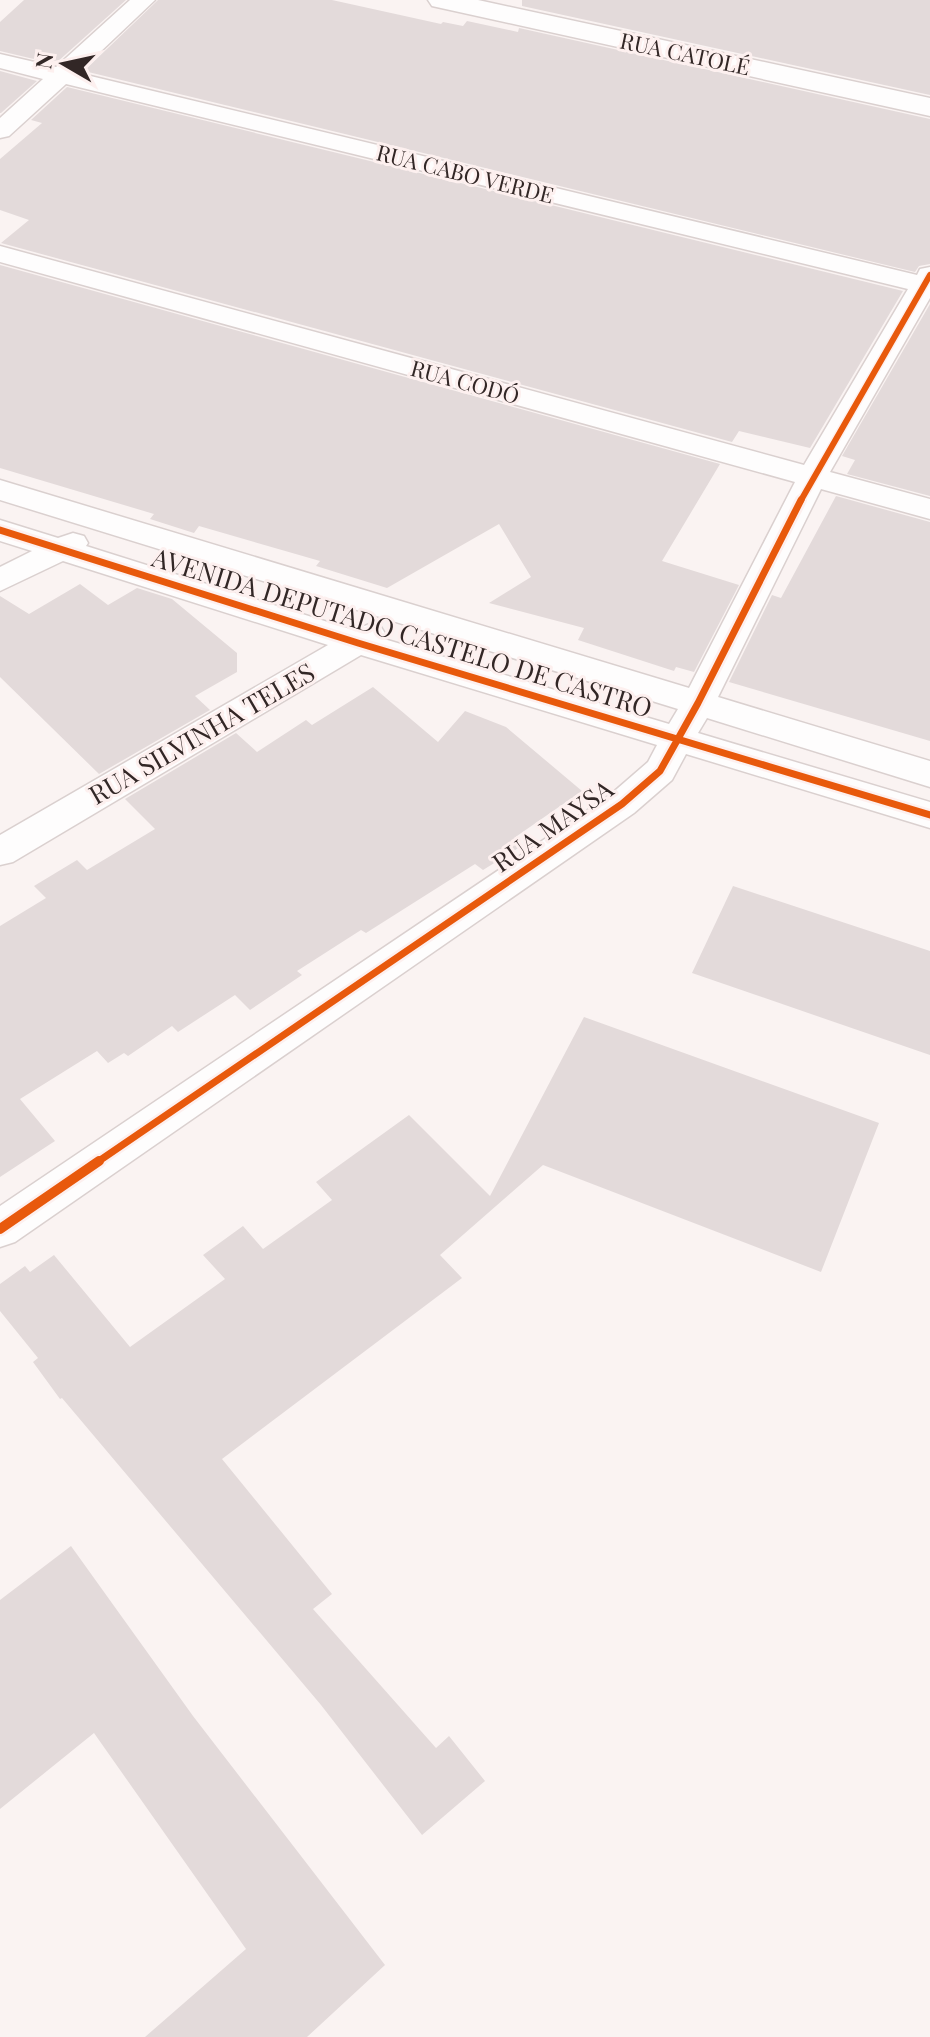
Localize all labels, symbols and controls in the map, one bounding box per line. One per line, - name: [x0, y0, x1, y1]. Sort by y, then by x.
- north arrow: [24, 24, 104, 104]
- street label: RUA CATOLÉ: [618, 25, 753, 81]
- text: N: [27, 50, 59, 71]
- street label: RUA CABO VERDE: [373, 136, 557, 210]
- street label: RUA CODÓ: [408, 352, 523, 410]
- street label: AVENIDA DEPUTADO CASTELO DE CASTRO: [147, 538, 657, 724]
- street label: RUA SILVINHA TELES: [82, 654, 321, 812]
- street label: RUA MAYSA: [485, 770, 620, 879]

